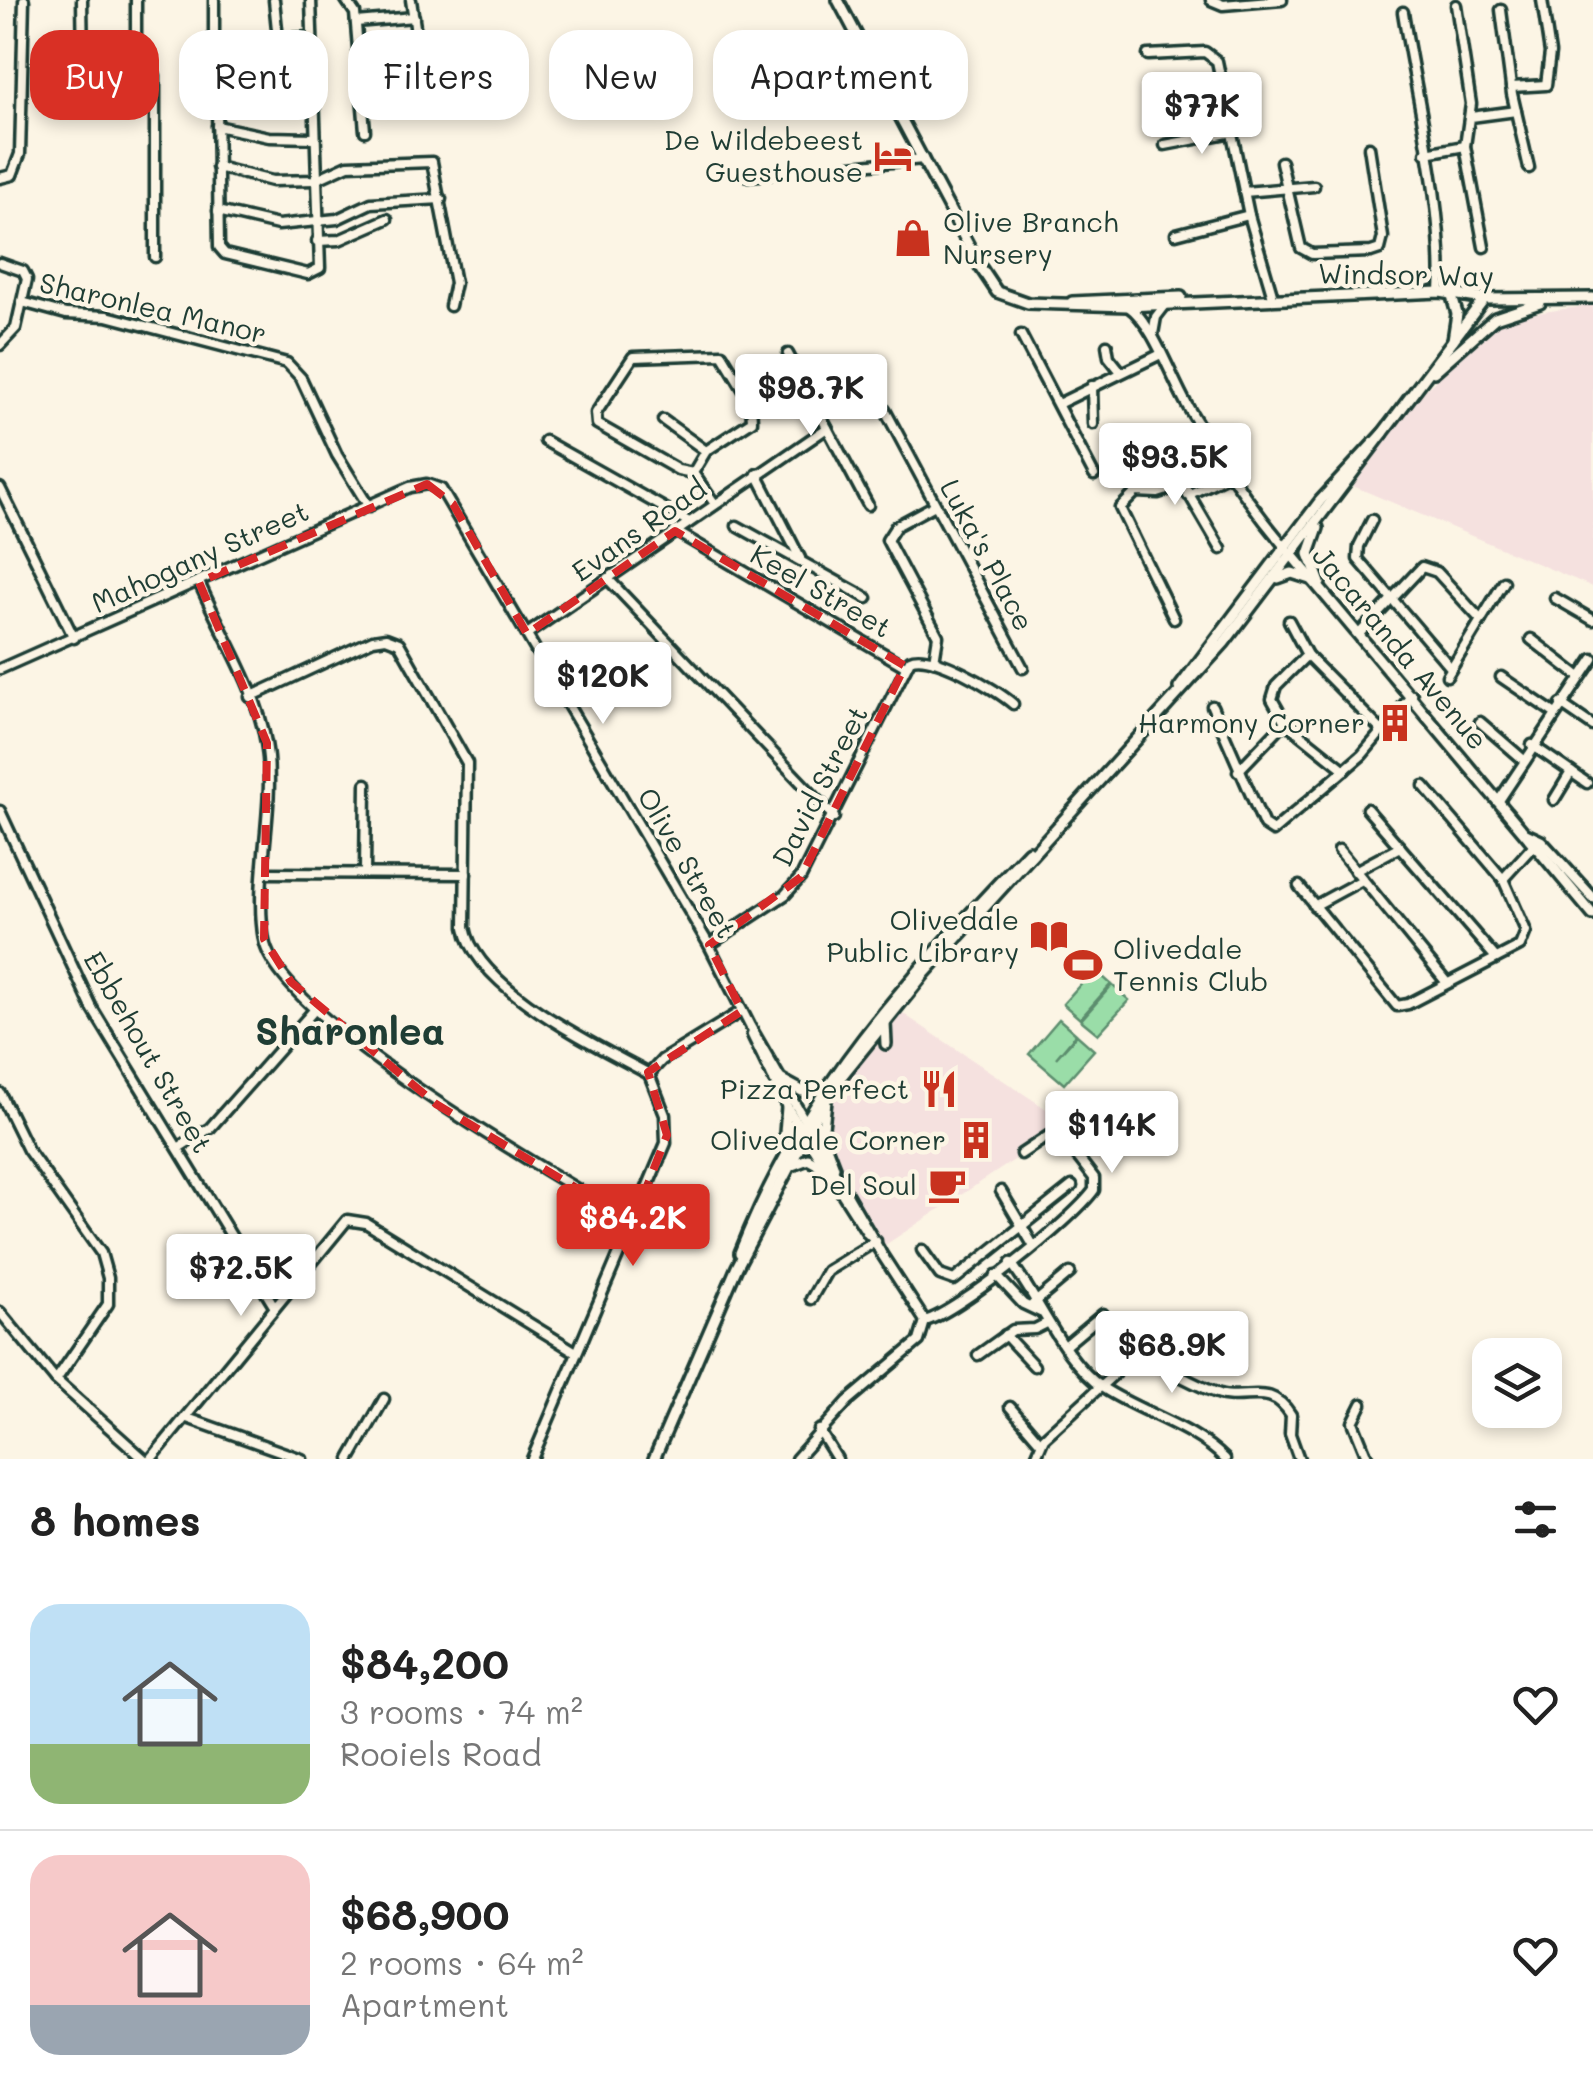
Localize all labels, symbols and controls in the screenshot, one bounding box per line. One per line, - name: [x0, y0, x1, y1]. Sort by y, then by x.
- chip: Buy: [30, 30, 159, 120]
- chip: Rent: [179, 30, 328, 120]
- chip: Filters: [348, 30, 529, 120]
- chip: New: [549, 30, 693, 120]
- chip: Apartment: [713, 30, 968, 120]
- pin: $77K: [1143, 72, 1261, 157]
- text: $77K: [1164, 83, 1240, 125]
- place label: De Wildebeest Guesthouse: [664, 121, 863, 189]
- hotel icon: De Wildebeest Guesthouse: [872, 135, 914, 177]
- place label: Olive Branch Nursery: [943, 203, 1119, 271]
- shop icon: Olive Branch Nursery: [892, 217, 934, 259]
- street label: Windsor Way: [1318, 254, 1494, 294]
- street label: Sharonlea Manor: [36, 263, 270, 351]
- pin: $98.7K: [730, 354, 892, 439]
- text: $98.7K: [757, 365, 865, 407]
- pin: $93.5K: [1094, 423, 1256, 508]
- text: $93.5K: [1121, 434, 1229, 476]
- street label: Evans Road: [564, 470, 713, 589]
- street label: Luka's Place: [933, 473, 1043, 636]
- street label: Mahogany Street: [85, 492, 314, 620]
- street label: Keel Street: [745, 535, 898, 645]
- street label: Jacaranda Avenue: [1305, 538, 1496, 757]
- pin: $120K: [533, 642, 673, 727]
- text: $120K: [556, 653, 650, 695]
- street label: David Street: [763, 699, 875, 872]
- building icon: Harmony Corner: [1374, 702, 1416, 744]
- place label: Harmony Corner: [1138, 704, 1365, 740]
- street label: Olive Street: [630, 781, 745, 944]
- place label: Olivedale Public Library: [826, 901, 1019, 969]
- library icon: Olivedale Public Library: [1028, 915, 1070, 957]
- place label: Olivedale Tennis Club: [1113, 930, 1268, 998]
- street label: Ebbehout Street: [76, 944, 221, 1159]
- sports icon: Olivedale Tennis Club: [1062, 944, 1104, 986]
- district label: Sharonlea: [255, 1005, 445, 1055]
- restaurant icon: Pizza Perfect: [918, 1068, 960, 1110]
- place label: Pizza Perfect: [720, 1070, 909, 1106]
- pin: $114K: [1042, 1091, 1182, 1176]
- text: $114K: [1067, 1102, 1157, 1144]
- building icon: Olivedale Corner: [955, 1119, 997, 1161]
- place label: Olivedale Corner: [710, 1121, 946, 1157]
- cafe icon: Del Soul: [926, 1164, 968, 1206]
- place label: Del Soul: [810, 1166, 917, 1202]
- pin: $84.2K: [552, 1184, 714, 1269]
- text: $84.2K: [579, 1195, 687, 1237]
- pin: $72.5K: [160, 1234, 322, 1319]
- text: $72.5K: [188, 1245, 294, 1287]
- pin: $68.9K: [1091, 1311, 1253, 1396]
- text: $68.9K: [1117, 1322, 1227, 1364]
- map controls: [1472, 1338, 1562, 1428]
- button: layers: [1472, 1338, 1562, 1428]
- text: 8 homes: [30, 1492, 201, 1547]
- icon: filters: [1508, 1492, 1563, 1547]
- text: $84,200: [340, 1635, 509, 1690]
- icon: home: [110, 1644, 230, 1764]
- icon: heart: [1508, 1677, 1563, 1732]
- text: 3 rooms · 74 m²: [340, 1690, 583, 1732]
- text: Rooiels Road: [340, 1732, 542, 1774]
- text: $68,900: [340, 1886, 510, 1941]
- icon: home: [110, 1895, 230, 2015]
- icon: heart: [1508, 1928, 1563, 1983]
- text: 2 rooms · 64 m²: [340, 1941, 584, 1983]
- text: Apartment: [340, 1983, 509, 2025]

